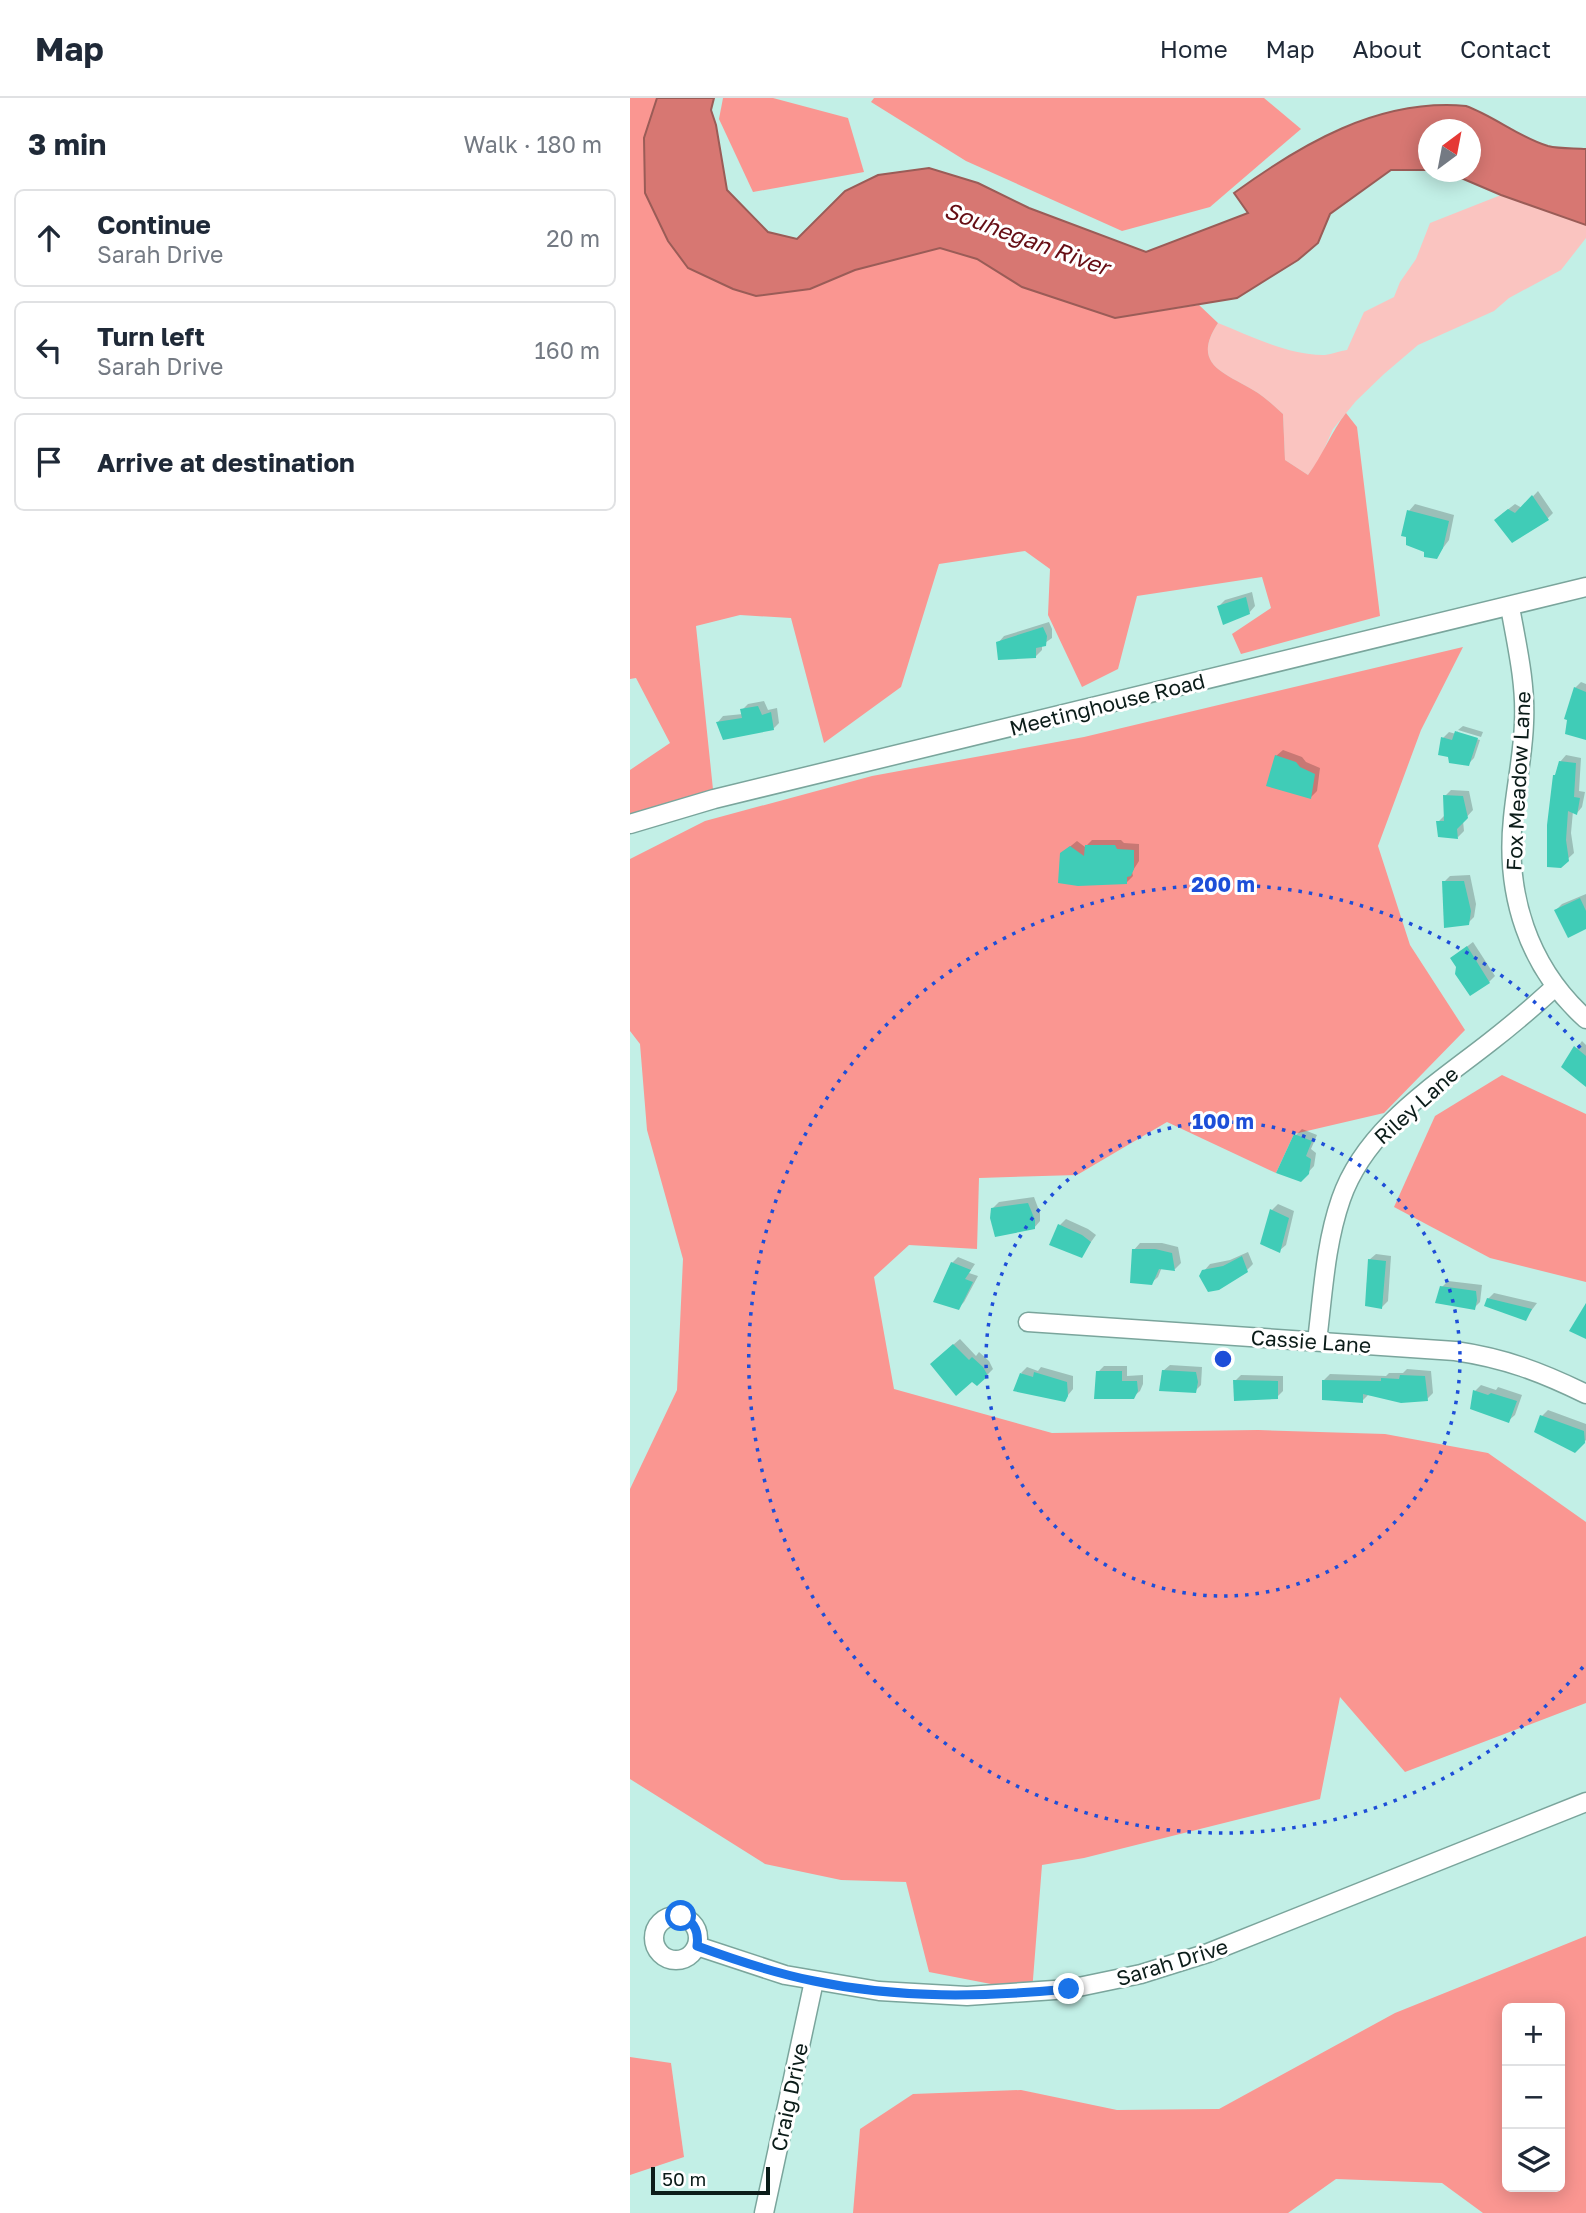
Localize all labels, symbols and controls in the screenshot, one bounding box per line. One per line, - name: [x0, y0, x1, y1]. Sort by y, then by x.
- text: Map: [35, 29, 104, 68]
- text: Home: [1160, 34, 1228, 63]
- text: Map: [1266, 34, 1315, 63]
- text: About: [1353, 34, 1422, 63]
- text: Contact: [1460, 34, 1551, 63]
- north arrow: [1418, 119, 1481, 182]
- text: 3 min: [28, 126, 106, 162]
- text: Walk · 180 m: [464, 130, 602, 158]
- water label: Souhegan River: [941, 195, 1116, 282]
- text: Continue: [97, 209, 211, 240]
- icon: ahead: [30, 219, 68, 257]
- text: 20 m: [546, 224, 600, 252]
- text: Sarah Drive: [97, 240, 223, 268]
- text: Turn left: [97, 321, 205, 352]
- icon: left: [30, 331, 68, 369]
- text: 160 m: [535, 336, 600, 364]
- text: Sarah Drive: [97, 352, 223, 380]
- icon: arrive: [30, 443, 68, 481]
- text: Arrive at destination: [97, 447, 355, 478]
- street label: Meetinghouse Road: [1007, 667, 1207, 741]
- street label: Fox Meadow Lane: [1500, 690, 1536, 872]
- text: 200 m: [1191, 871, 1255, 897]
- street label: Riley Lane: [1369, 1060, 1463, 1150]
- text: 100 m: [1192, 1108, 1254, 1134]
- street label: Cassie Lane: [1250, 1324, 1372, 1358]
- centre of rings: [1211, 1347, 1235, 1371]
- route start: [665, 1900, 696, 1931]
- street label: Sarah Drive: [1113, 1933, 1231, 1991]
- route end: [1053, 1973, 1084, 2004]
- map controls: [1502, 2003, 1565, 2192]
- button: +: [1502, 2003, 1565, 2066]
- street label: Craig Drive: [765, 2041, 813, 2153]
- button: −: [1502, 2066, 1565, 2129]
- button: layers: [1502, 2129, 1565, 2192]
- scale bar: [651, 2164, 770, 2196]
- text: 50 m: [662, 2167, 706, 2190]

